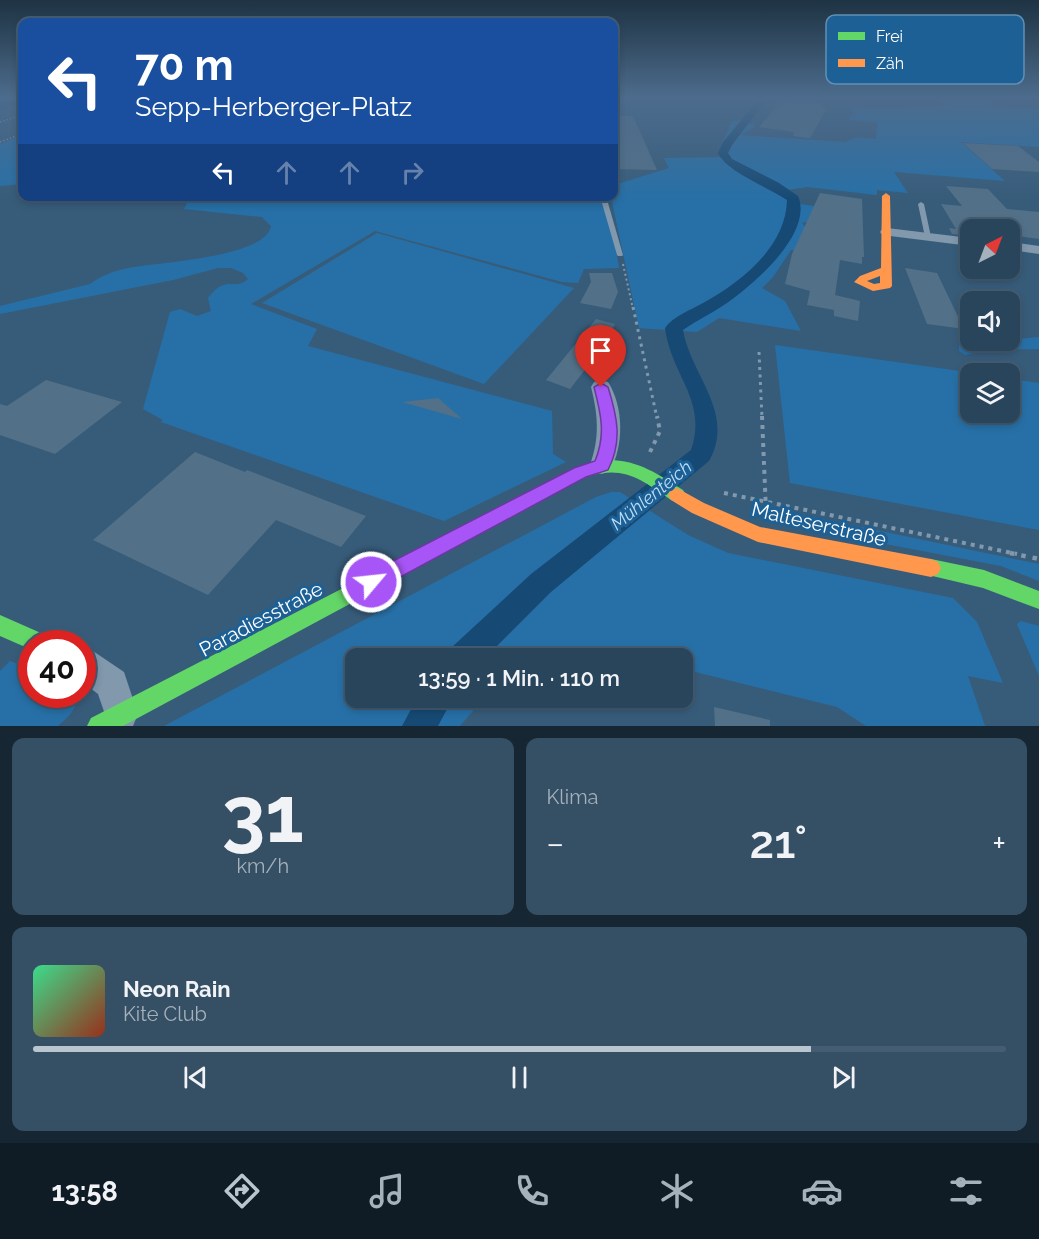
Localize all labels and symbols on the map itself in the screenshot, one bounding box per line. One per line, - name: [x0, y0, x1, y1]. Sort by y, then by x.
- legend: [826, 15, 1024, 84]
- text: Frei: [876, 27, 903, 46]
- text: Zäh: [876, 54, 904, 73]
- north arrow: [960, 219, 1020, 279]
- pin: [575, 325, 626, 387]
- water label: Mühlenteich: [606, 456, 696, 534]
- street label: Malteserstraße: [749, 497, 889, 551]
- position arrow: [339, 550, 403, 614]
- street label: Paradiesstraße: [195, 576, 327, 662]
- speed limit sign: 40: [18, 630, 96, 708]

